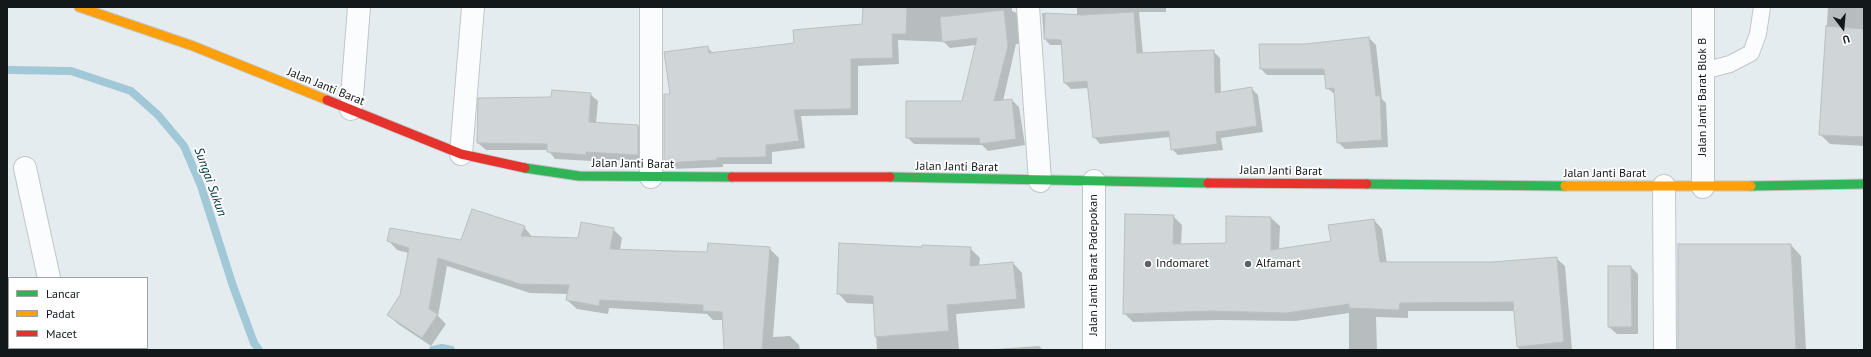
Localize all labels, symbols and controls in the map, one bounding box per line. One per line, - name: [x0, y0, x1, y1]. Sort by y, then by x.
- north arrow: [1823, 8, 1863, 48]
- text: U: [1841, 32, 1852, 47]
- street label: Jalan Janti Barat Blok B: [1696, 38, 1710, 156]
- street label: Jalan Janti Barat: [285, 65, 367, 109]
- water label: Sungai Sukun: [190, 145, 230, 219]
- street label: Jalan Janti Barat: [592, 156, 674, 172]
- street label: Jalan Janti Barat: [916, 159, 998, 175]
- street label: Jalan Janti Barat: [1240, 163, 1322, 179]
- street label: Jalan Janti Barat: [1564, 167, 1646, 181]
- street label: Jalan Janti Barat Padepokan: [1087, 194, 1101, 336]
- place label: Indomaret: [1156, 257, 1209, 271]
- place label: Alfamart: [1256, 257, 1301, 271]
- marker: Indomaret: [1143, 259, 1153, 269]
- marker: Alfamart: [1243, 259, 1253, 269]
- legend: [8, 277, 148, 349]
- text: Lancar: [46, 286, 80, 301]
- text: Padat: [46, 306, 75, 321]
- text: Macet: [46, 326, 77, 341]

